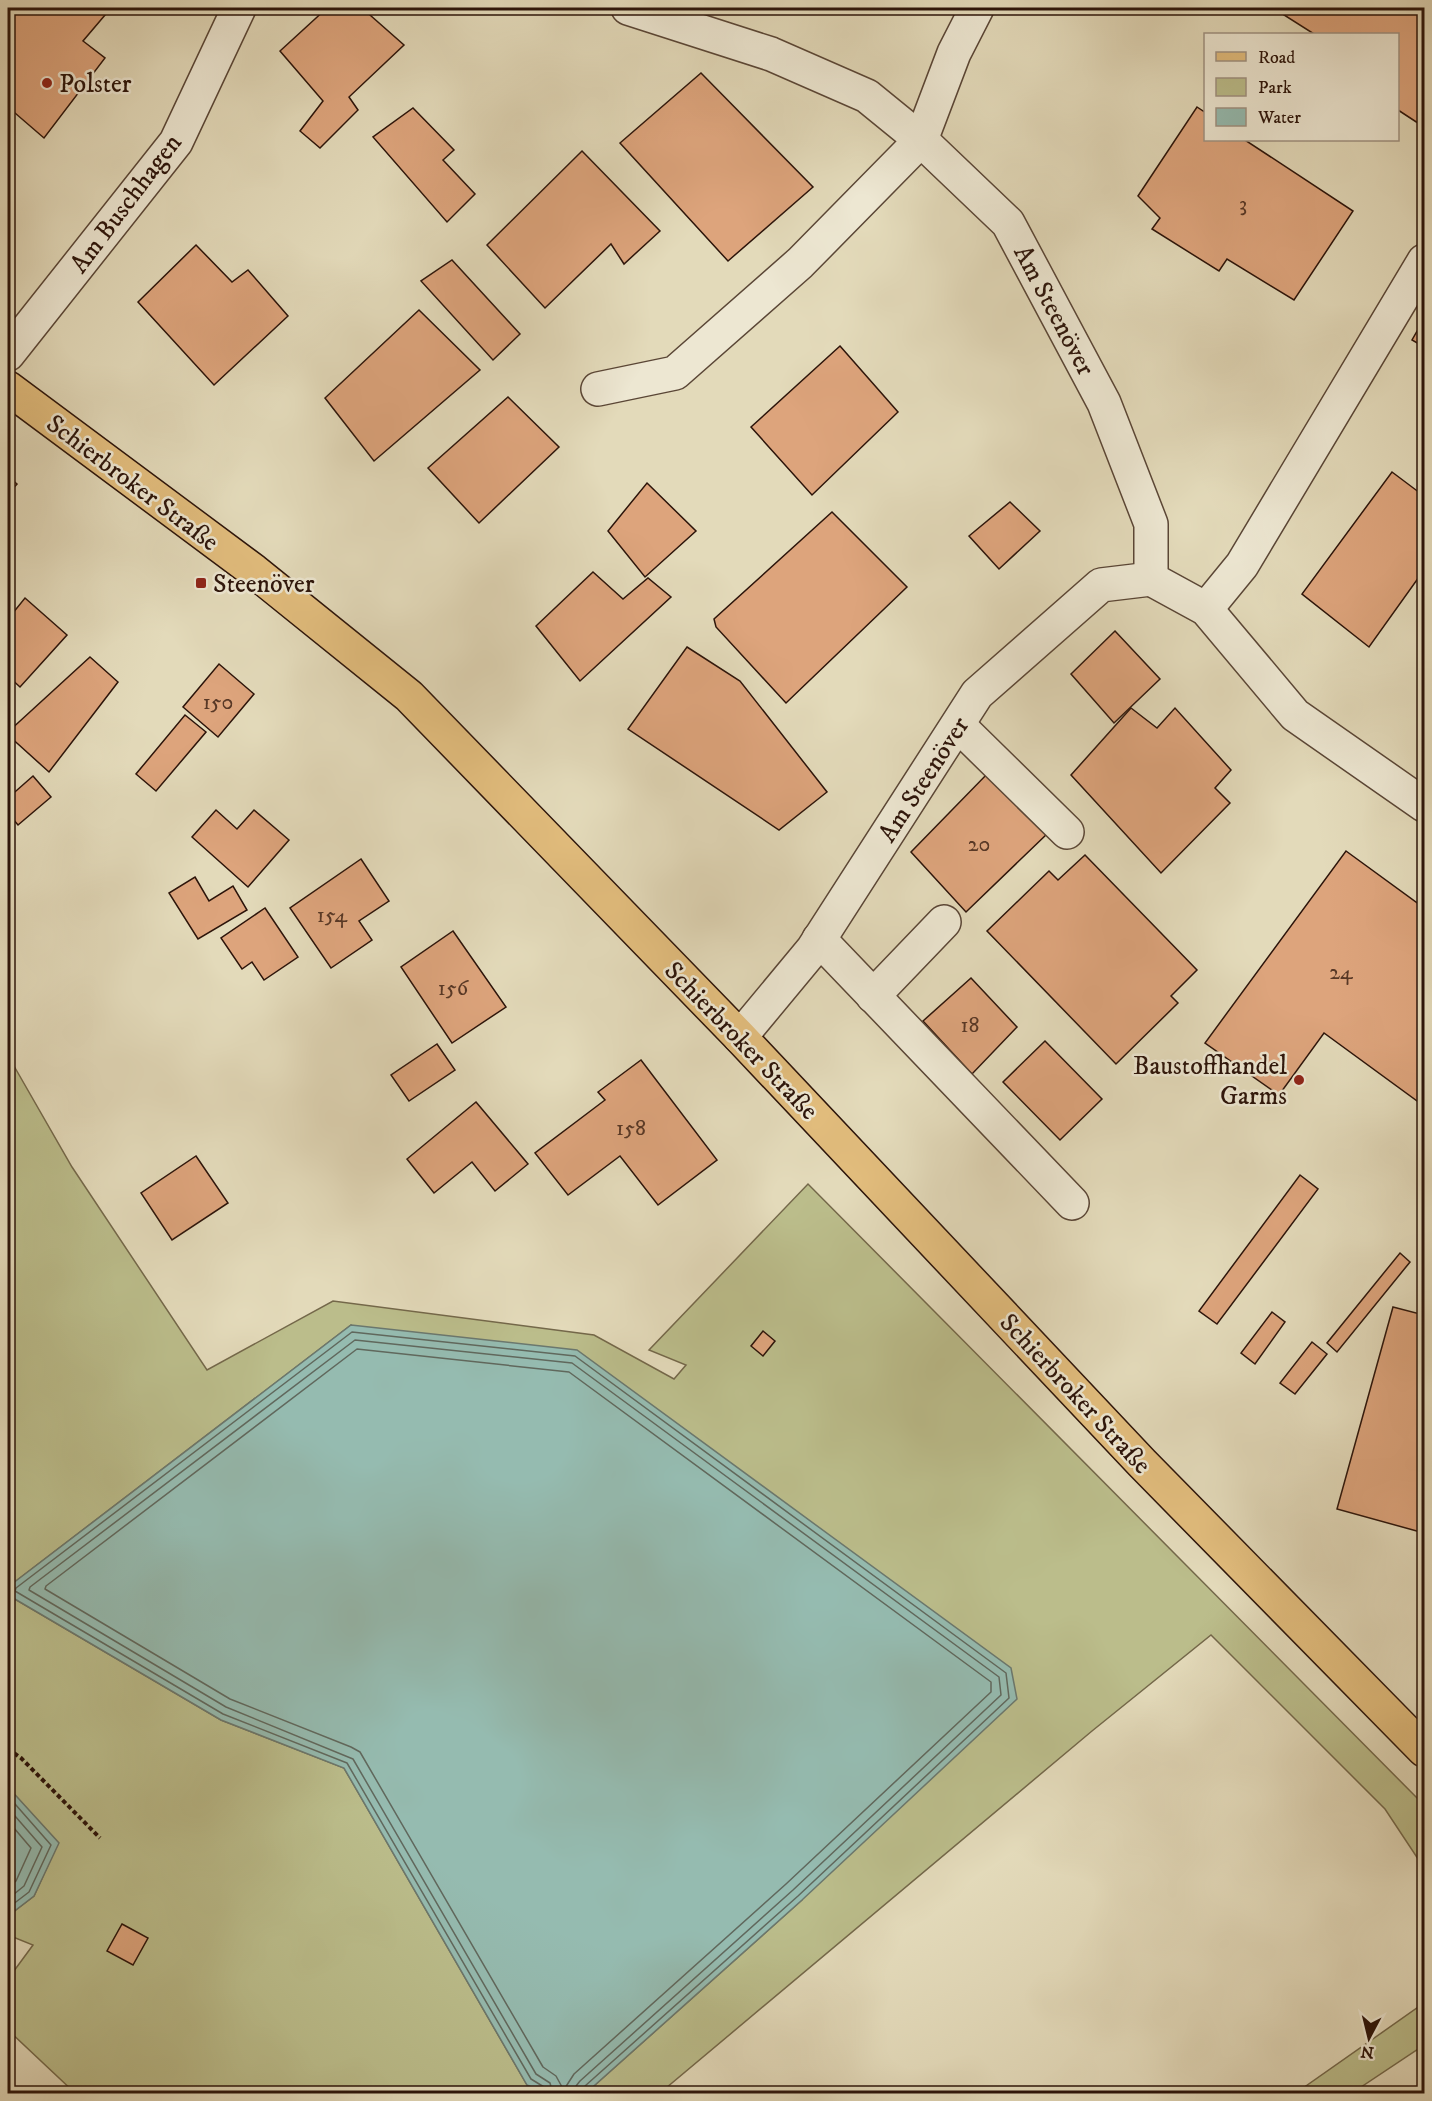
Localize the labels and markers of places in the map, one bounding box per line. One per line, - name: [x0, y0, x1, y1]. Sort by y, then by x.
- place label: Polster: [59, 68, 132, 101]
- marker: Polster: [40, 76, 54, 90]
- place label: Steenöver: [213, 568, 315, 601]
- marker: Steenöver: [194, 576, 208, 590]
- place label: Baustoffhandel Garms: [1133, 1050, 1287, 1113]
- marker: Baustoffhandel Garms: [1292, 1073, 1306, 1087]

